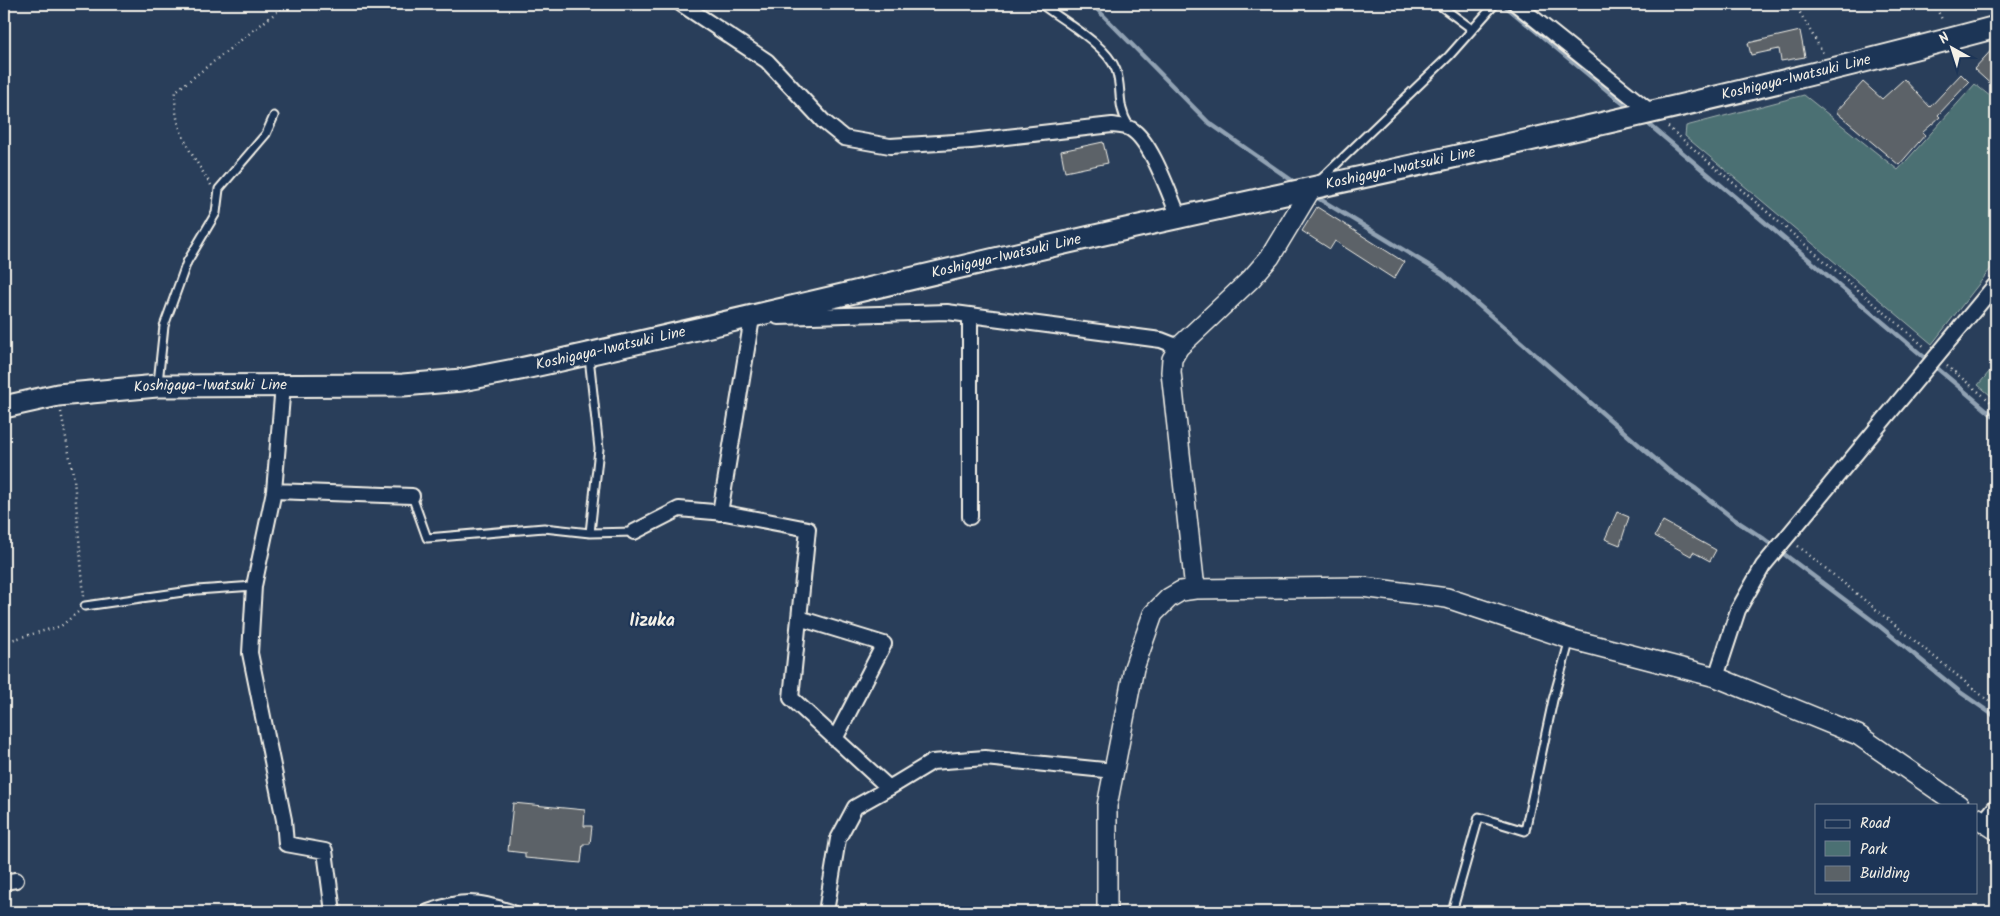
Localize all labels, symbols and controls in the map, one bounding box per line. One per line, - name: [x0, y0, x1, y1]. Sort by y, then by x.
- north arrow: [1928, 22, 1978, 72]
- text: N: [1934, 27, 1955, 50]
- street label: Koshigaya-Iwatsuki Line: [1719, 48, 1874, 107]
- street label: Koshigaya-Iwatsuki Line: [1323, 140, 1478, 197]
- street label: Koshigaya-Iwatsuki Line: [929, 227, 1084, 285]
- street label: Koshigaya-Iwatsuki Line: [533, 320, 688, 377]
- street label: Koshigaya-Iwatsuki Line: [133, 373, 287, 400]
- district label: Iizuka: [629, 607, 675, 636]
- legend: [1815, 804, 1978, 894]
- text: Road: [1860, 812, 1891, 836]
- text: Park: [1860, 838, 1888, 862]
- text: Building: [1860, 862, 1910, 886]

